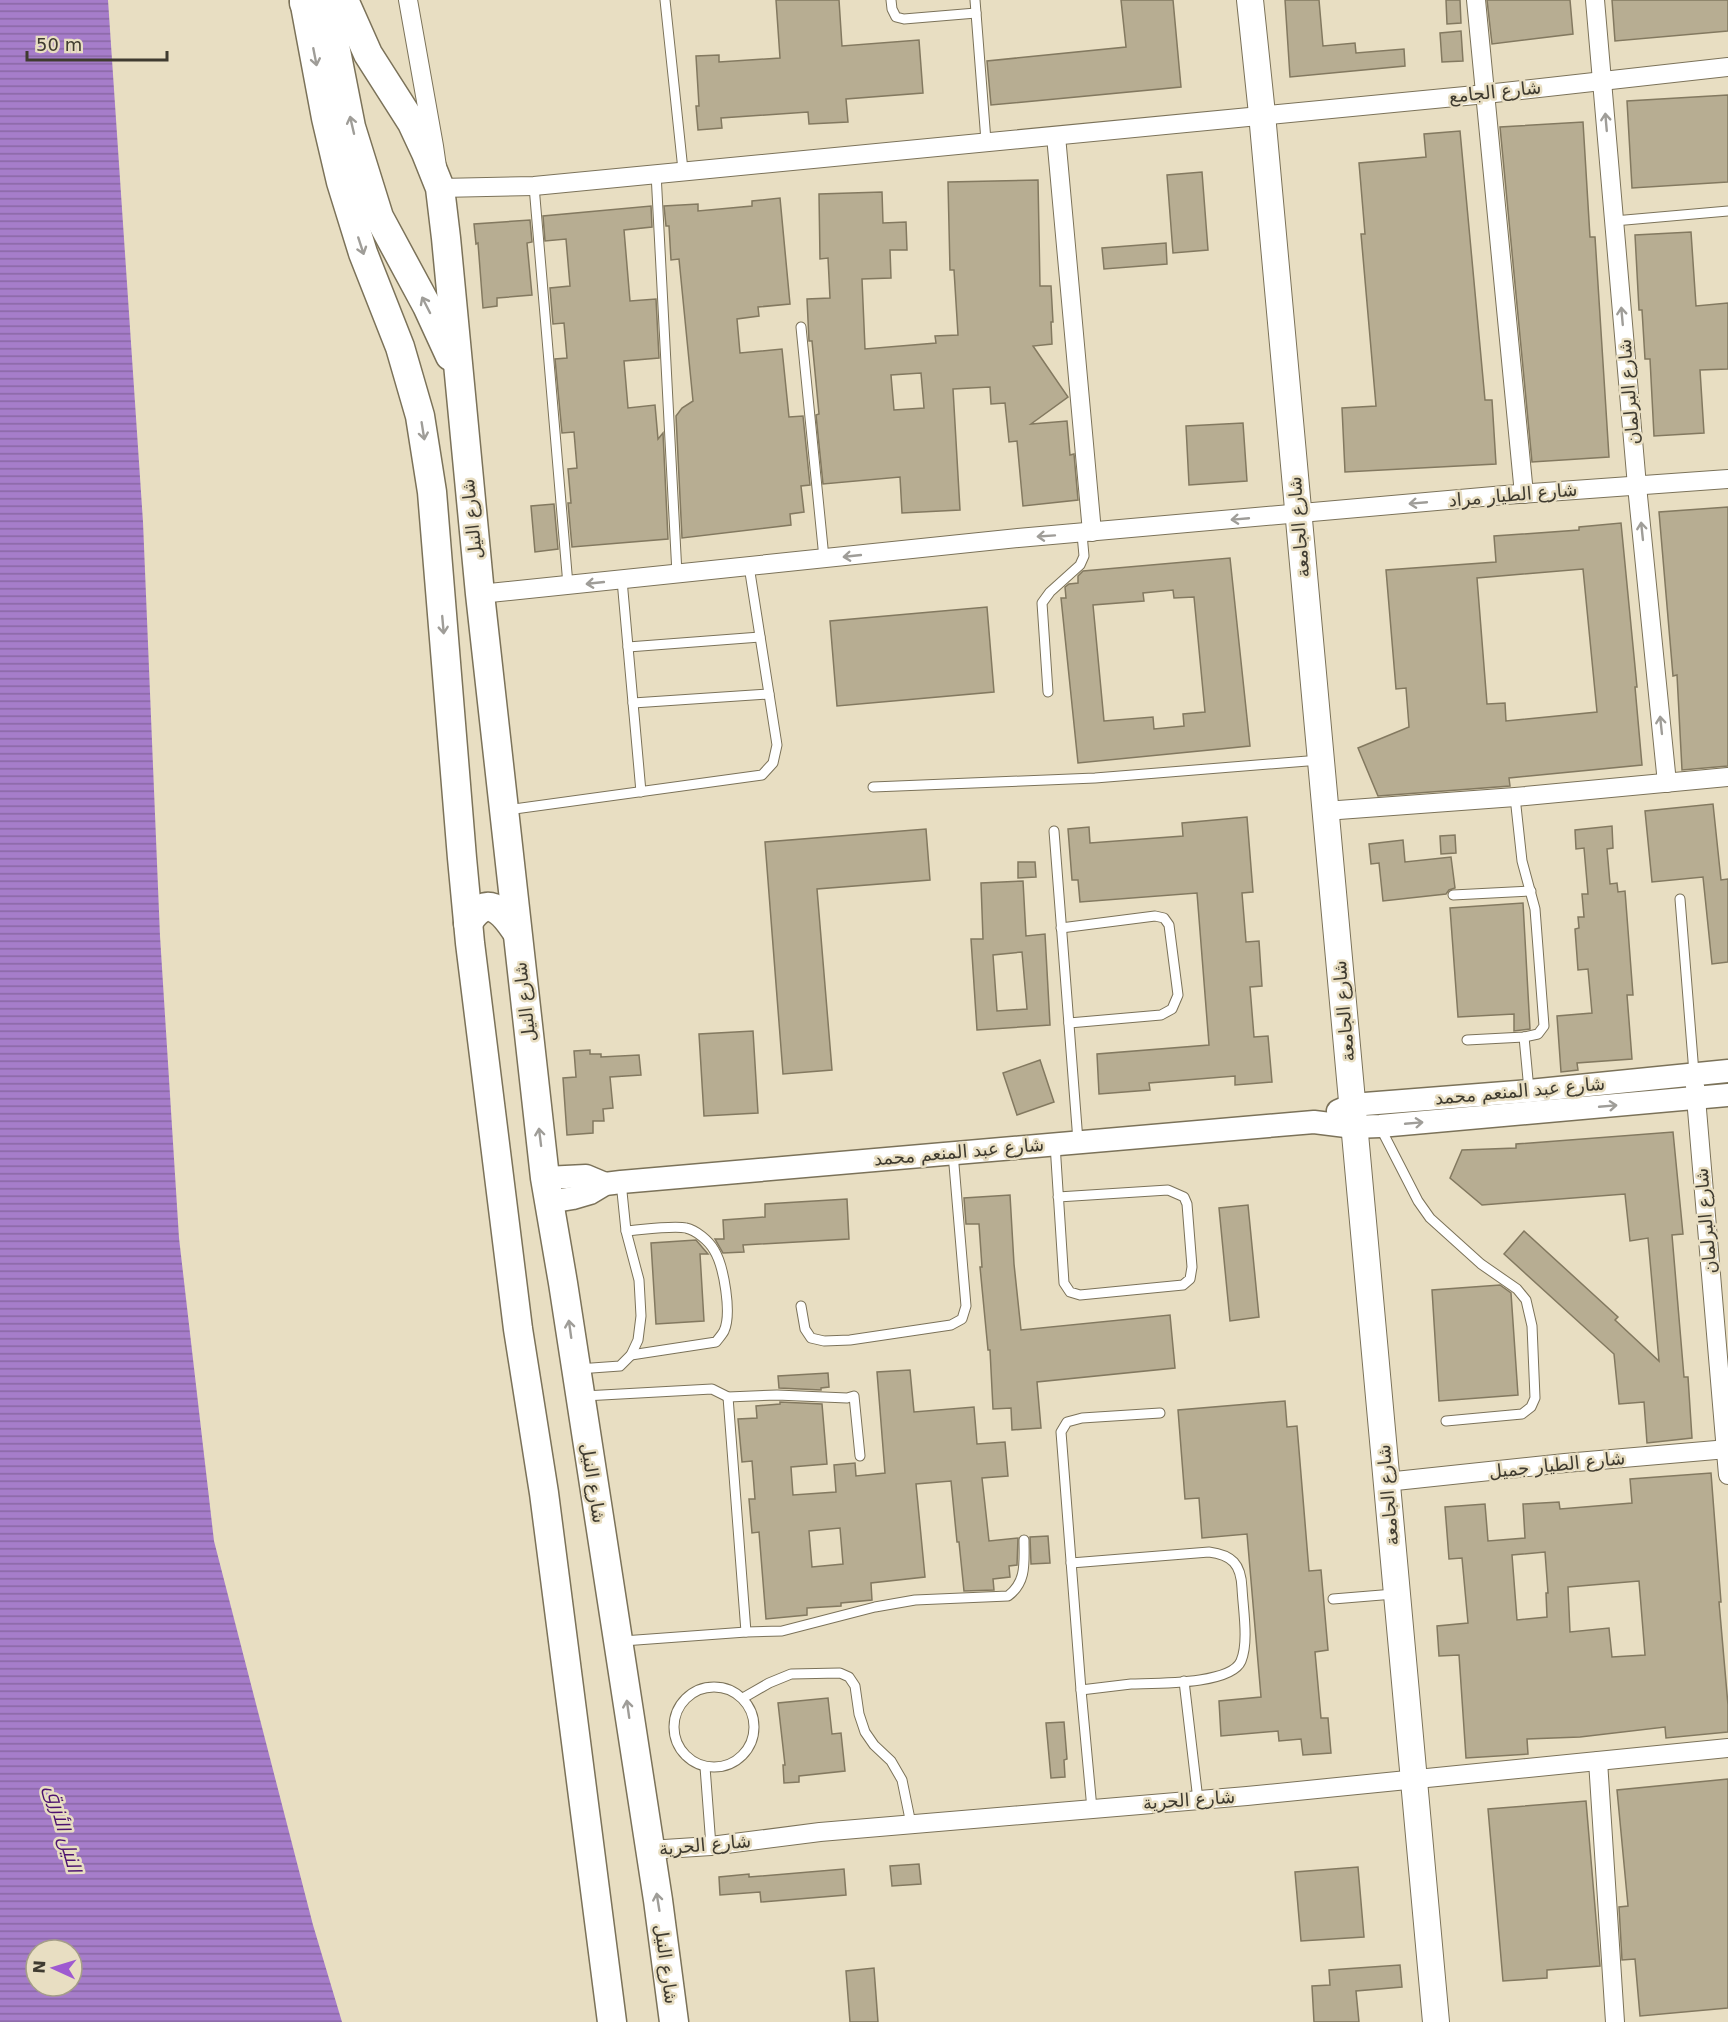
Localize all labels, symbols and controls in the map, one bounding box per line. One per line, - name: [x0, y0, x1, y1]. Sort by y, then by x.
- scale bar: [27, 24, 166, 62]
- text: 50 m: [36, 34, 82, 55]
- one-way arrow: [310, 47, 321, 67]
- street label: شارع الجامع: [1448, 76, 1542, 108]
- one-way arrow: [1600, 112, 1611, 132]
- one-way arrow: [345, 116, 357, 135]
- one-way arrow: [357, 237, 368, 255]
- one-way arrow: [419, 296, 431, 314]
- one-way arrow: [1617, 306, 1628, 326]
- street label: شارع البرلمان: [1613, 338, 1645, 446]
- one-way arrow: [417, 421, 428, 441]
- street label: شارع الجامعة: [1284, 476, 1314, 578]
- street label: شارع النيل: [457, 478, 487, 560]
- street label: شارع الطيار مراد: [1448, 478, 1578, 512]
- one-way arrow: [1409, 498, 1429, 509]
- one-way arrow: [1230, 514, 1250, 525]
- one-way arrow: [1636, 522, 1647, 541]
- one-way arrow: [1036, 531, 1056, 542]
- one-way arrow: [842, 551, 862, 562]
- one-way arrow: [586, 577, 605, 588]
- one-way arrow: [438, 615, 449, 635]
- one-way arrow: [1655, 715, 1666, 735]
- street label: شارع الجامعة: [1329, 960, 1359, 1062]
- street label: شارع النيل: [509, 961, 541, 1043]
- street label: شارع عبد المنعم محمد: [1434, 1073, 1606, 1109]
- one-way arrow: [1598, 1100, 1618, 1111]
- one-way arrow: [1404, 1117, 1423, 1128]
- one-way arrow: [535, 1127, 546, 1147]
- street label: شارع عبد المنعم محمد: [873, 1134, 1045, 1170]
- street label: شارع البرلمان: [1690, 1167, 1722, 1275]
- one-way arrow: [565, 1320, 576, 1340]
- street label: شارع النيل: [576, 1441, 610, 1525]
- street label: شارع الجامعة: [1373, 1444, 1403, 1546]
- street label: شارع الطيار جميل: [1488, 1447, 1626, 1483]
- one-way arrow: [623, 1699, 634, 1719]
- water label: النيل الأزرق: [40, 1783, 88, 1878]
- street label: شارع الحرية: [1142, 1786, 1236, 1814]
- street label: شارع الحرية: [658, 1830, 752, 1860]
- one-way arrow: [652, 1892, 663, 1912]
- street label: شارع النيل: [649, 1923, 683, 2005]
- north arrow: [24, 1938, 84, 1998]
- text: N: [30, 1960, 49, 1974]

